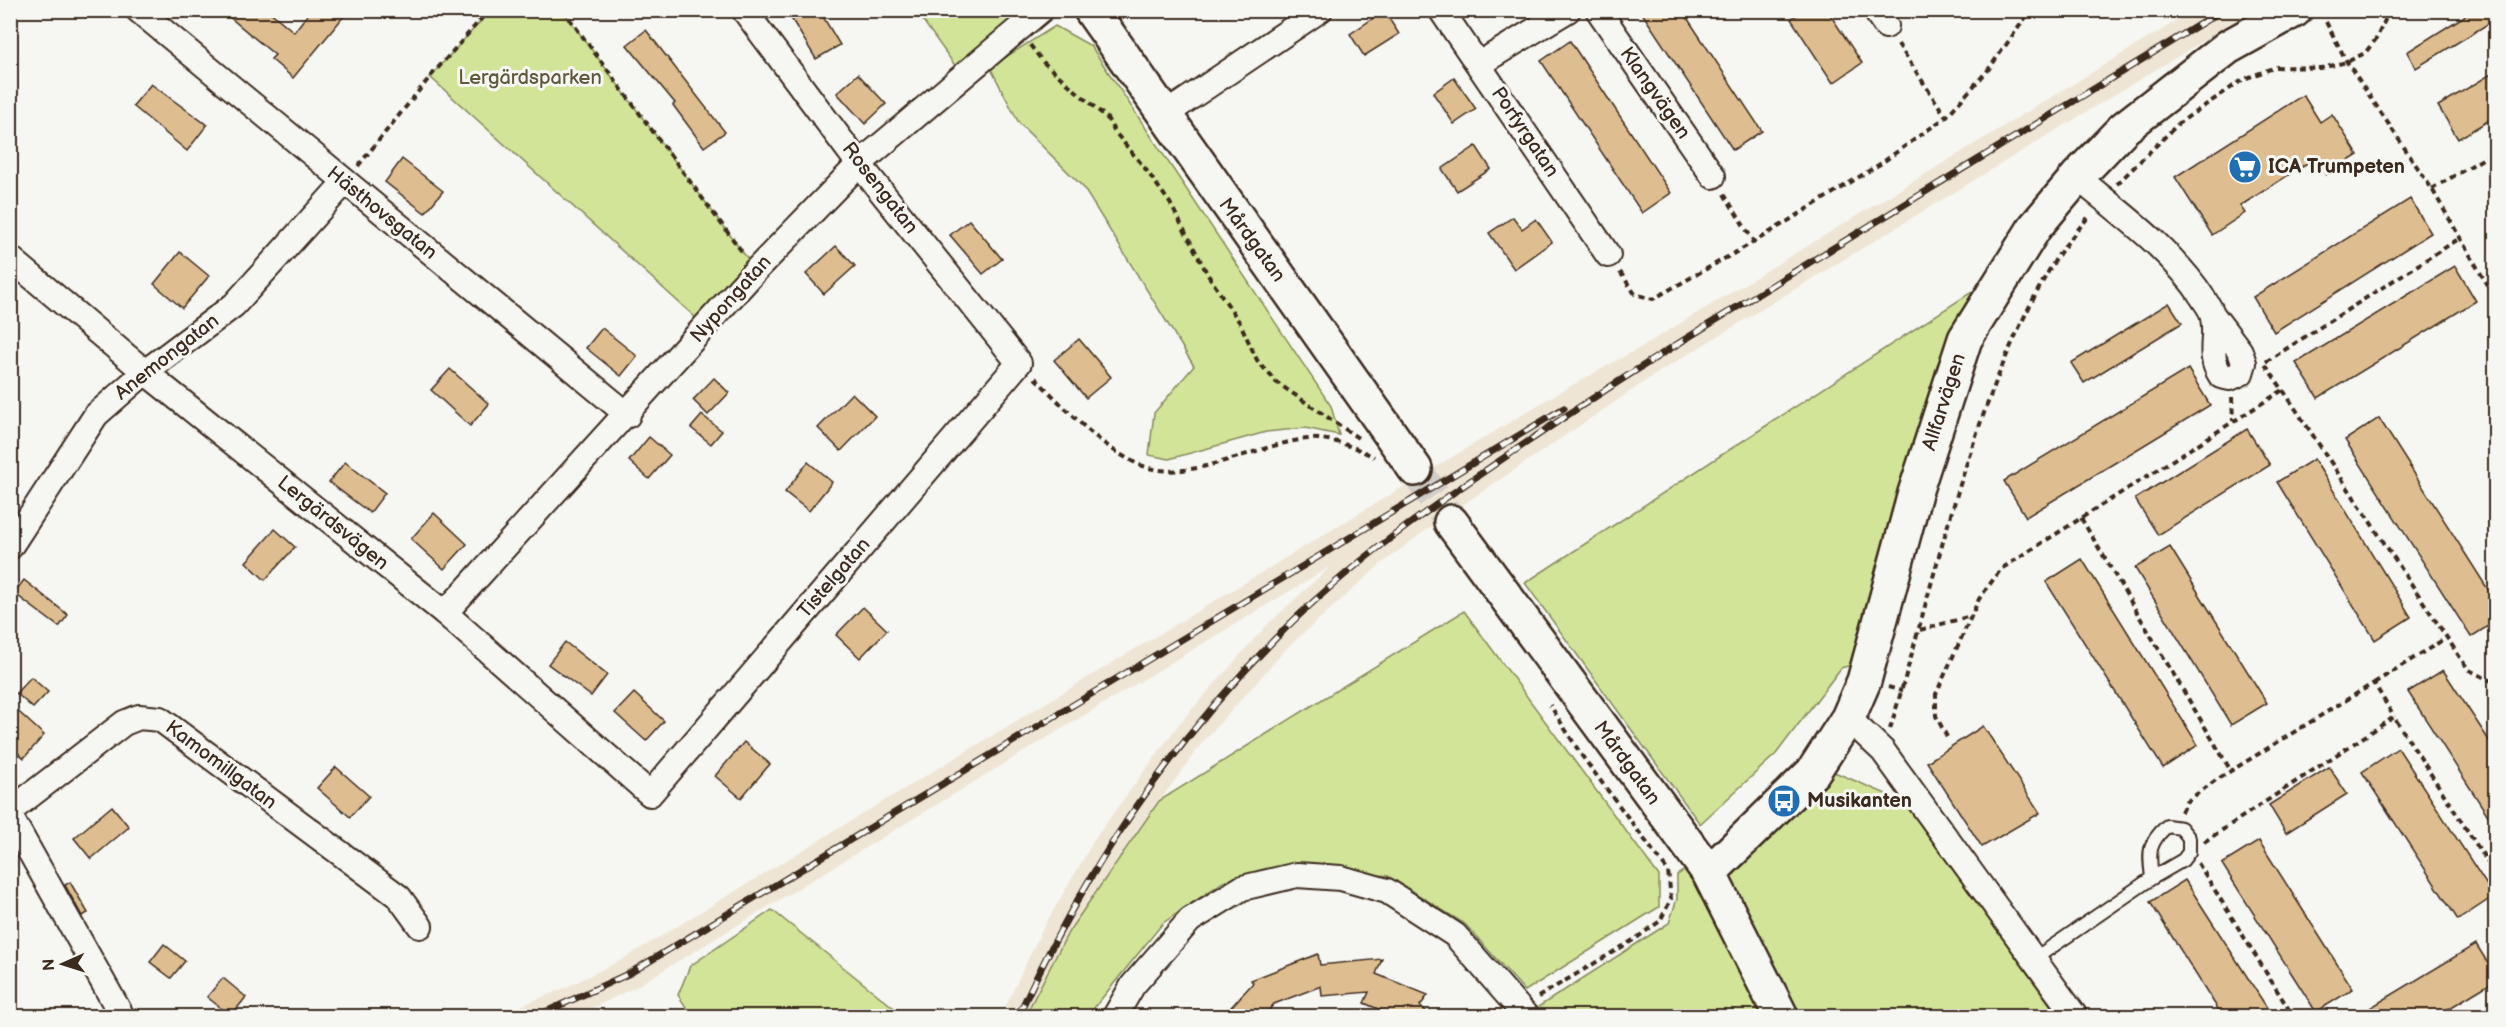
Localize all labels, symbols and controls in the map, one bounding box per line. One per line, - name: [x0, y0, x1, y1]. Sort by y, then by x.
- street label: Klangvägen: [1615, 42, 1695, 144]
- park label: Lergärdsparken: [458, 66, 602, 90]
- street label: Porfyrgatan: [1486, 82, 1564, 182]
- street label: Rosengatan: [837, 137, 923, 239]
- supermarket icon: ICA Trumpeten: [2227, 149, 2263, 185]
- place label: ICA Trumpeten: [2268, 155, 2405, 179]
- street label: Hästhovsgatan: [322, 161, 442, 265]
- street label: Mårdgatan: [1214, 193, 1290, 287]
- street label: Nypongatan: [685, 250, 777, 348]
- street label: Anemongatan: [110, 309, 224, 405]
- street label: Allfarvägen: [1917, 350, 1971, 454]
- street label: Lergärdsvägen: [273, 471, 393, 575]
- street label: Tistelgatan: [793, 533, 875, 623]
- street label: Kamomillgatan: [161, 715, 281, 815]
- street label: Mårdgatan: [1589, 716, 1665, 810]
- bus stop icon: Musikanten: [1766, 783, 1802, 819]
- place label: Musikanten: [1807, 789, 1912, 813]
- north arrow: [33, 934, 93, 994]
- text: N: [40, 958, 59, 971]

